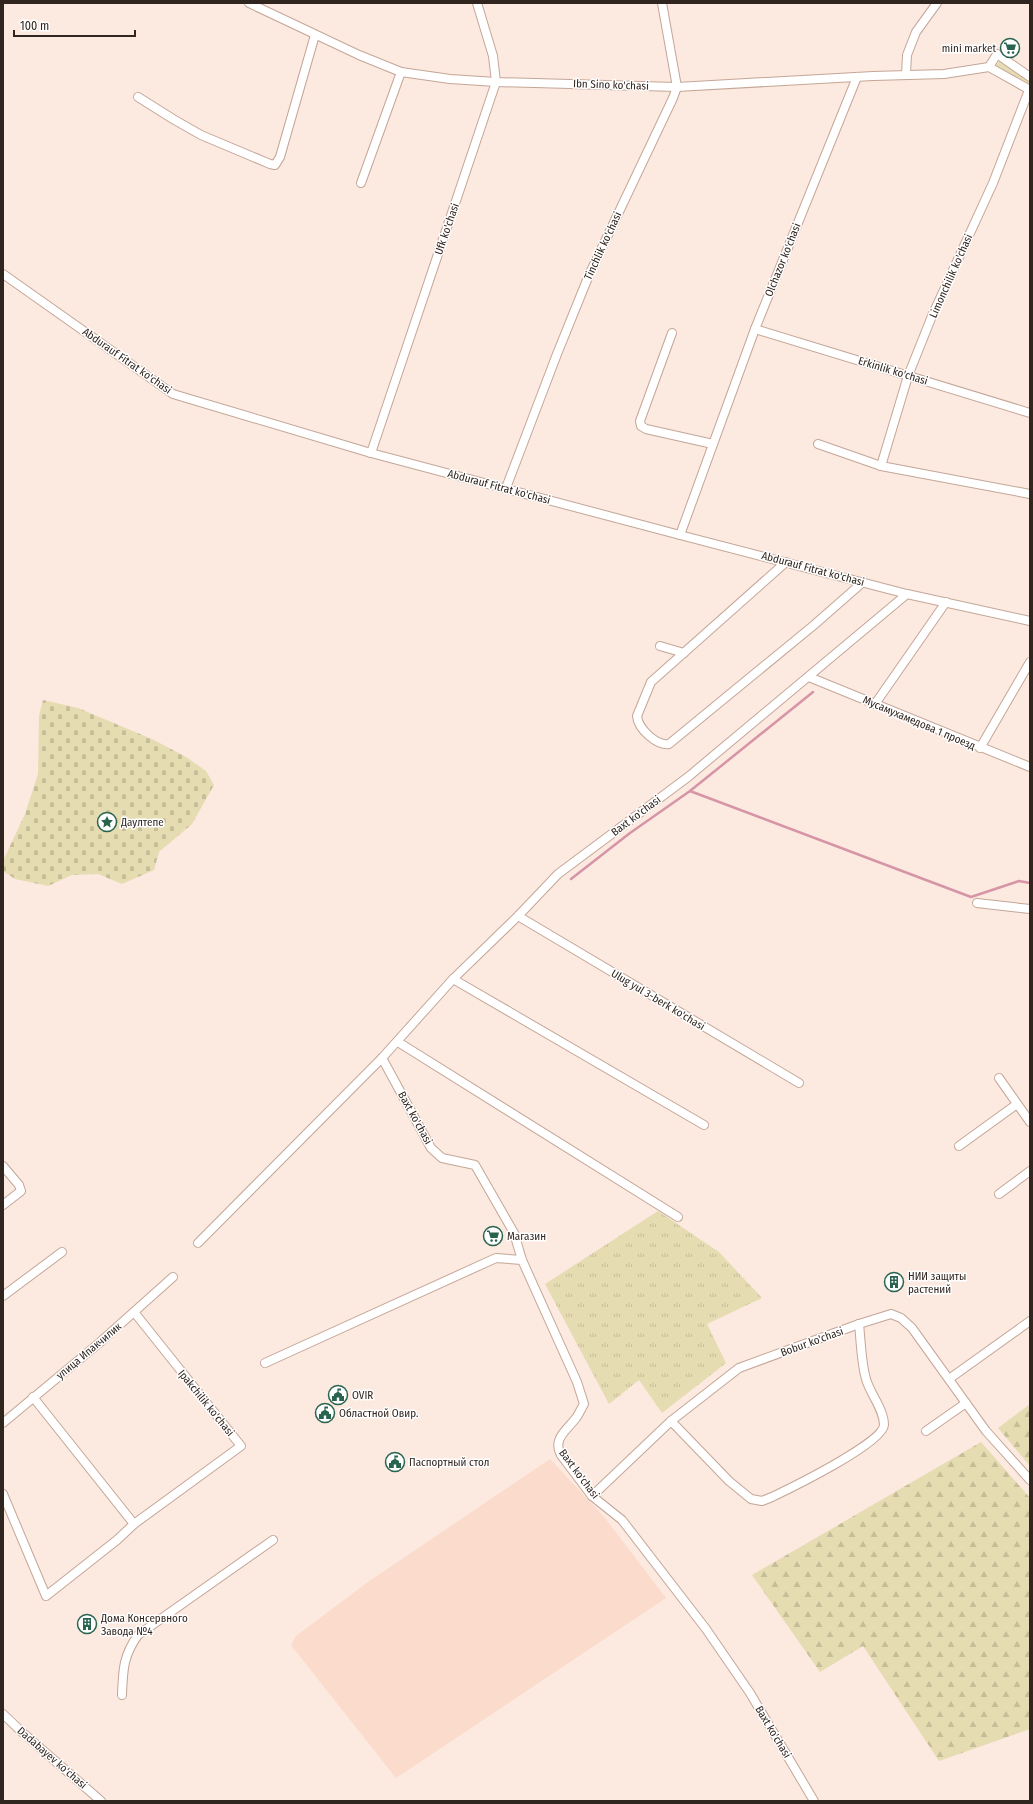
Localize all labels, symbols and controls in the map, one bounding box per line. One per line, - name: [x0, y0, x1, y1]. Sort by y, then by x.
- scale bar: [14, 12, 135, 38]
- text: 100 m: [20, 19, 49, 33]
- supermarket icon: mini market: [999, 37, 1021, 59]
- place label: mini market: [942, 42, 996, 55]
- street label: Ibn Sino ko'chasi: [573, 77, 649, 93]
- street label: Ufk ko'chasi: [432, 201, 462, 256]
- street label: Tinchlik ko'chasi: [582, 210, 625, 282]
- street label: Olchazor ko'chasi: [762, 221, 804, 299]
- street label: Limonchilik ko'chasi: [927, 232, 975, 320]
- street label: Abdurauf Fitrat ko'chasi: [80, 325, 174, 397]
- street label: Erkinlik ko'chasi: [857, 354, 930, 388]
- street label: Abdurauf Fitrat ko'chasi: [446, 467, 552, 507]
- street label: Abdurauf Fitrat ko'chasi: [760, 549, 866, 589]
- street label: Мусамухамедова 1 проезд: [861, 693, 978, 753]
- street label: Baxt ko'chasi: [609, 793, 663, 839]
- place icon: Даултепе: [96, 811, 118, 833]
- place label: Даултепе: [120, 816, 164, 829]
- street label: Ulug yul 3-berk ko'chasi: [609, 967, 707, 1033]
- street label: Baxt ko'chasi: [395, 1089, 435, 1147]
- supermarket icon: Магазин: [482, 1225, 504, 1247]
- place label: Магазин: [507, 1230, 546, 1243]
- place label: НИИ защиты растений: [908, 1270, 966, 1296]
- building icon: НИИ защиты растений: [883, 1271, 905, 1293]
- street label: улица Ипакчилик: [54, 1319, 125, 1382]
- street label: Bobur ko'chasi: [779, 1325, 845, 1359]
- street label: Ipakchilik ko'chasi: [175, 1367, 237, 1439]
- public building icon: OVIR: [327, 1384, 349, 1406]
- place label: OVIR: [352, 1389, 373, 1402]
- public building icon: Областной Овир.: [314, 1402, 336, 1424]
- place label: Областной Овир.: [339, 1407, 418, 1420]
- street label: Baxt ko'chasi: [556, 1447, 602, 1501]
- public building icon: Паспортный стол: [384, 1451, 406, 1473]
- place label: Паспортный стол: [409, 1456, 489, 1469]
- place label: Дома Консервного Завода №4: [100, 1612, 188, 1638]
- building icon: Дома Консервного Завода №4: [76, 1613, 98, 1635]
- street label: Baxt ko'chasi: [752, 1704, 794, 1761]
- street label: Dadabayev ko'chasi: [15, 1724, 90, 1792]

